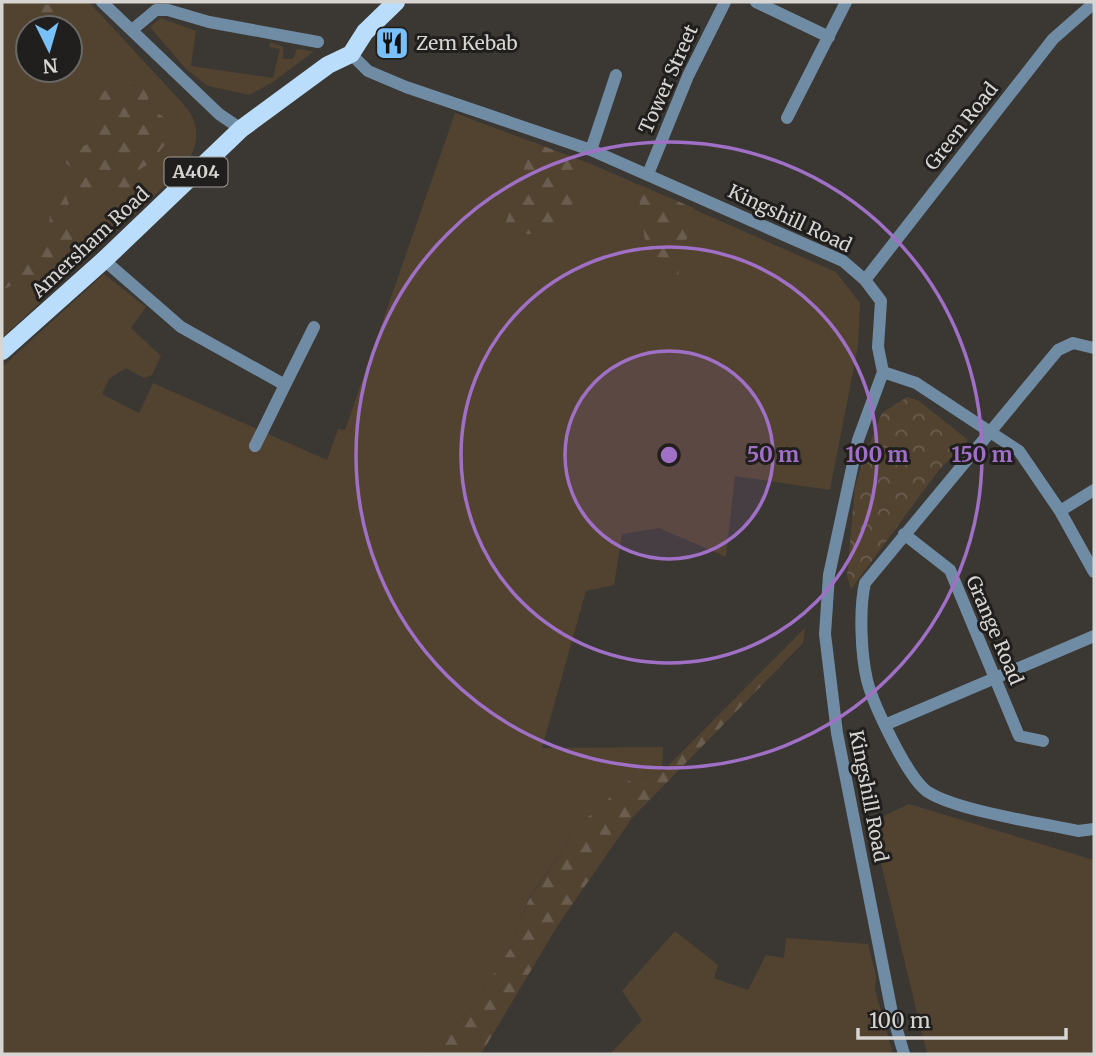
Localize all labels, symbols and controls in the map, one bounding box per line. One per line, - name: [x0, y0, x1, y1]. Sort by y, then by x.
- north arrow: [14, 14, 84, 84]
- street label: Tower Street: [633, 20, 703, 137]
- restaurant icon: Zem Kebab: [373, 24, 411, 62]
- place label: Zem Kebab: [416, 31, 518, 55]
- text: N: [42, 53, 59, 79]
- street label: Green Road: [919, 77, 1003, 175]
- road number: A404: [164, 158, 228, 187]
- street label: Kingshill Road: [724, 179, 856, 257]
- street label: Amersham Road: [26, 181, 154, 303]
- text: 50 m: [747, 441, 799, 468]
- text: 100 m: [846, 441, 908, 468]
- text: 150 m: [951, 441, 1013, 468]
- centre of rings: [657, 443, 681, 467]
- street label: Grange Road: [961, 572, 1029, 688]
- street label: Kingshill Road: [844, 728, 894, 864]
- scale bar: [858, 996, 1066, 1040]
- text: 100 m: [869, 1007, 931, 1034]

